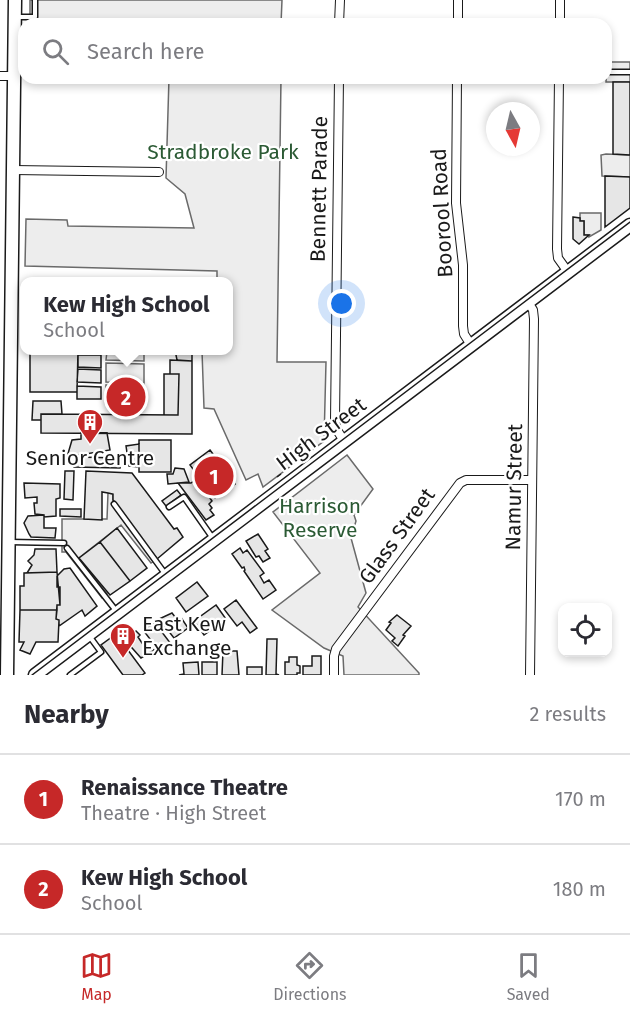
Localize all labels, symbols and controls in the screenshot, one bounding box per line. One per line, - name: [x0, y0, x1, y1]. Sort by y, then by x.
- search box: [18, 18, 612, 84]
- icon: search: [39, 35, 72, 68]
- text: Search here: [87, 38, 205, 65]
- north arrow: [486, 102, 540, 156]
- street label: Bennett Parade: [305, 116, 333, 262]
- park label: Stradbroke Park: [147, 139, 299, 165]
- street label: Boorool Road: [426, 148, 458, 278]
- popup: [20, 277, 233, 355]
- your location: [327, 289, 356, 318]
- text: Kew High School: [43, 291, 210, 318]
- text: School: [43, 318, 105, 342]
- pin: 2: [106, 374, 146, 420]
- street label: High Street: [271, 391, 371, 476]
- building icon: Senior Centre: [75, 407, 105, 445]
- street label: Namur Street: [500, 423, 528, 551]
- place label: Senior Centre: [26, 445, 154, 471]
- pin: 1: [194, 454, 234, 498]
- street label: Glass Street: [353, 483, 441, 589]
- park label: Harrison Reserve: [279, 493, 361, 543]
- map controls: [558, 603, 612, 657]
- button: locate: [558, 603, 612, 657]
- place label: East Kew Exchange: [142, 611, 231, 661]
- building icon: East Kew Exchange: [108, 621, 138, 659]
- text: Nearby: [24, 699, 109, 730]
- text: 2 results: [529, 702, 606, 726]
- text: Renaissance Theatre: [81, 774, 288, 801]
- text: 1: [39, 787, 48, 811]
- text: 170 m: [555, 787, 606, 811]
- text: Theatre · High Street: [81, 801, 266, 825]
- text: Kew High School: [81, 864, 247, 891]
- text: 2: [38, 877, 49, 901]
- text: 180 m: [553, 877, 606, 901]
- text: School: [81, 891, 142, 915]
- tab: Map: [80, 949, 113, 1004]
- tab: Directions: [273, 949, 347, 1004]
- tab: Saved: [507, 949, 550, 1004]

